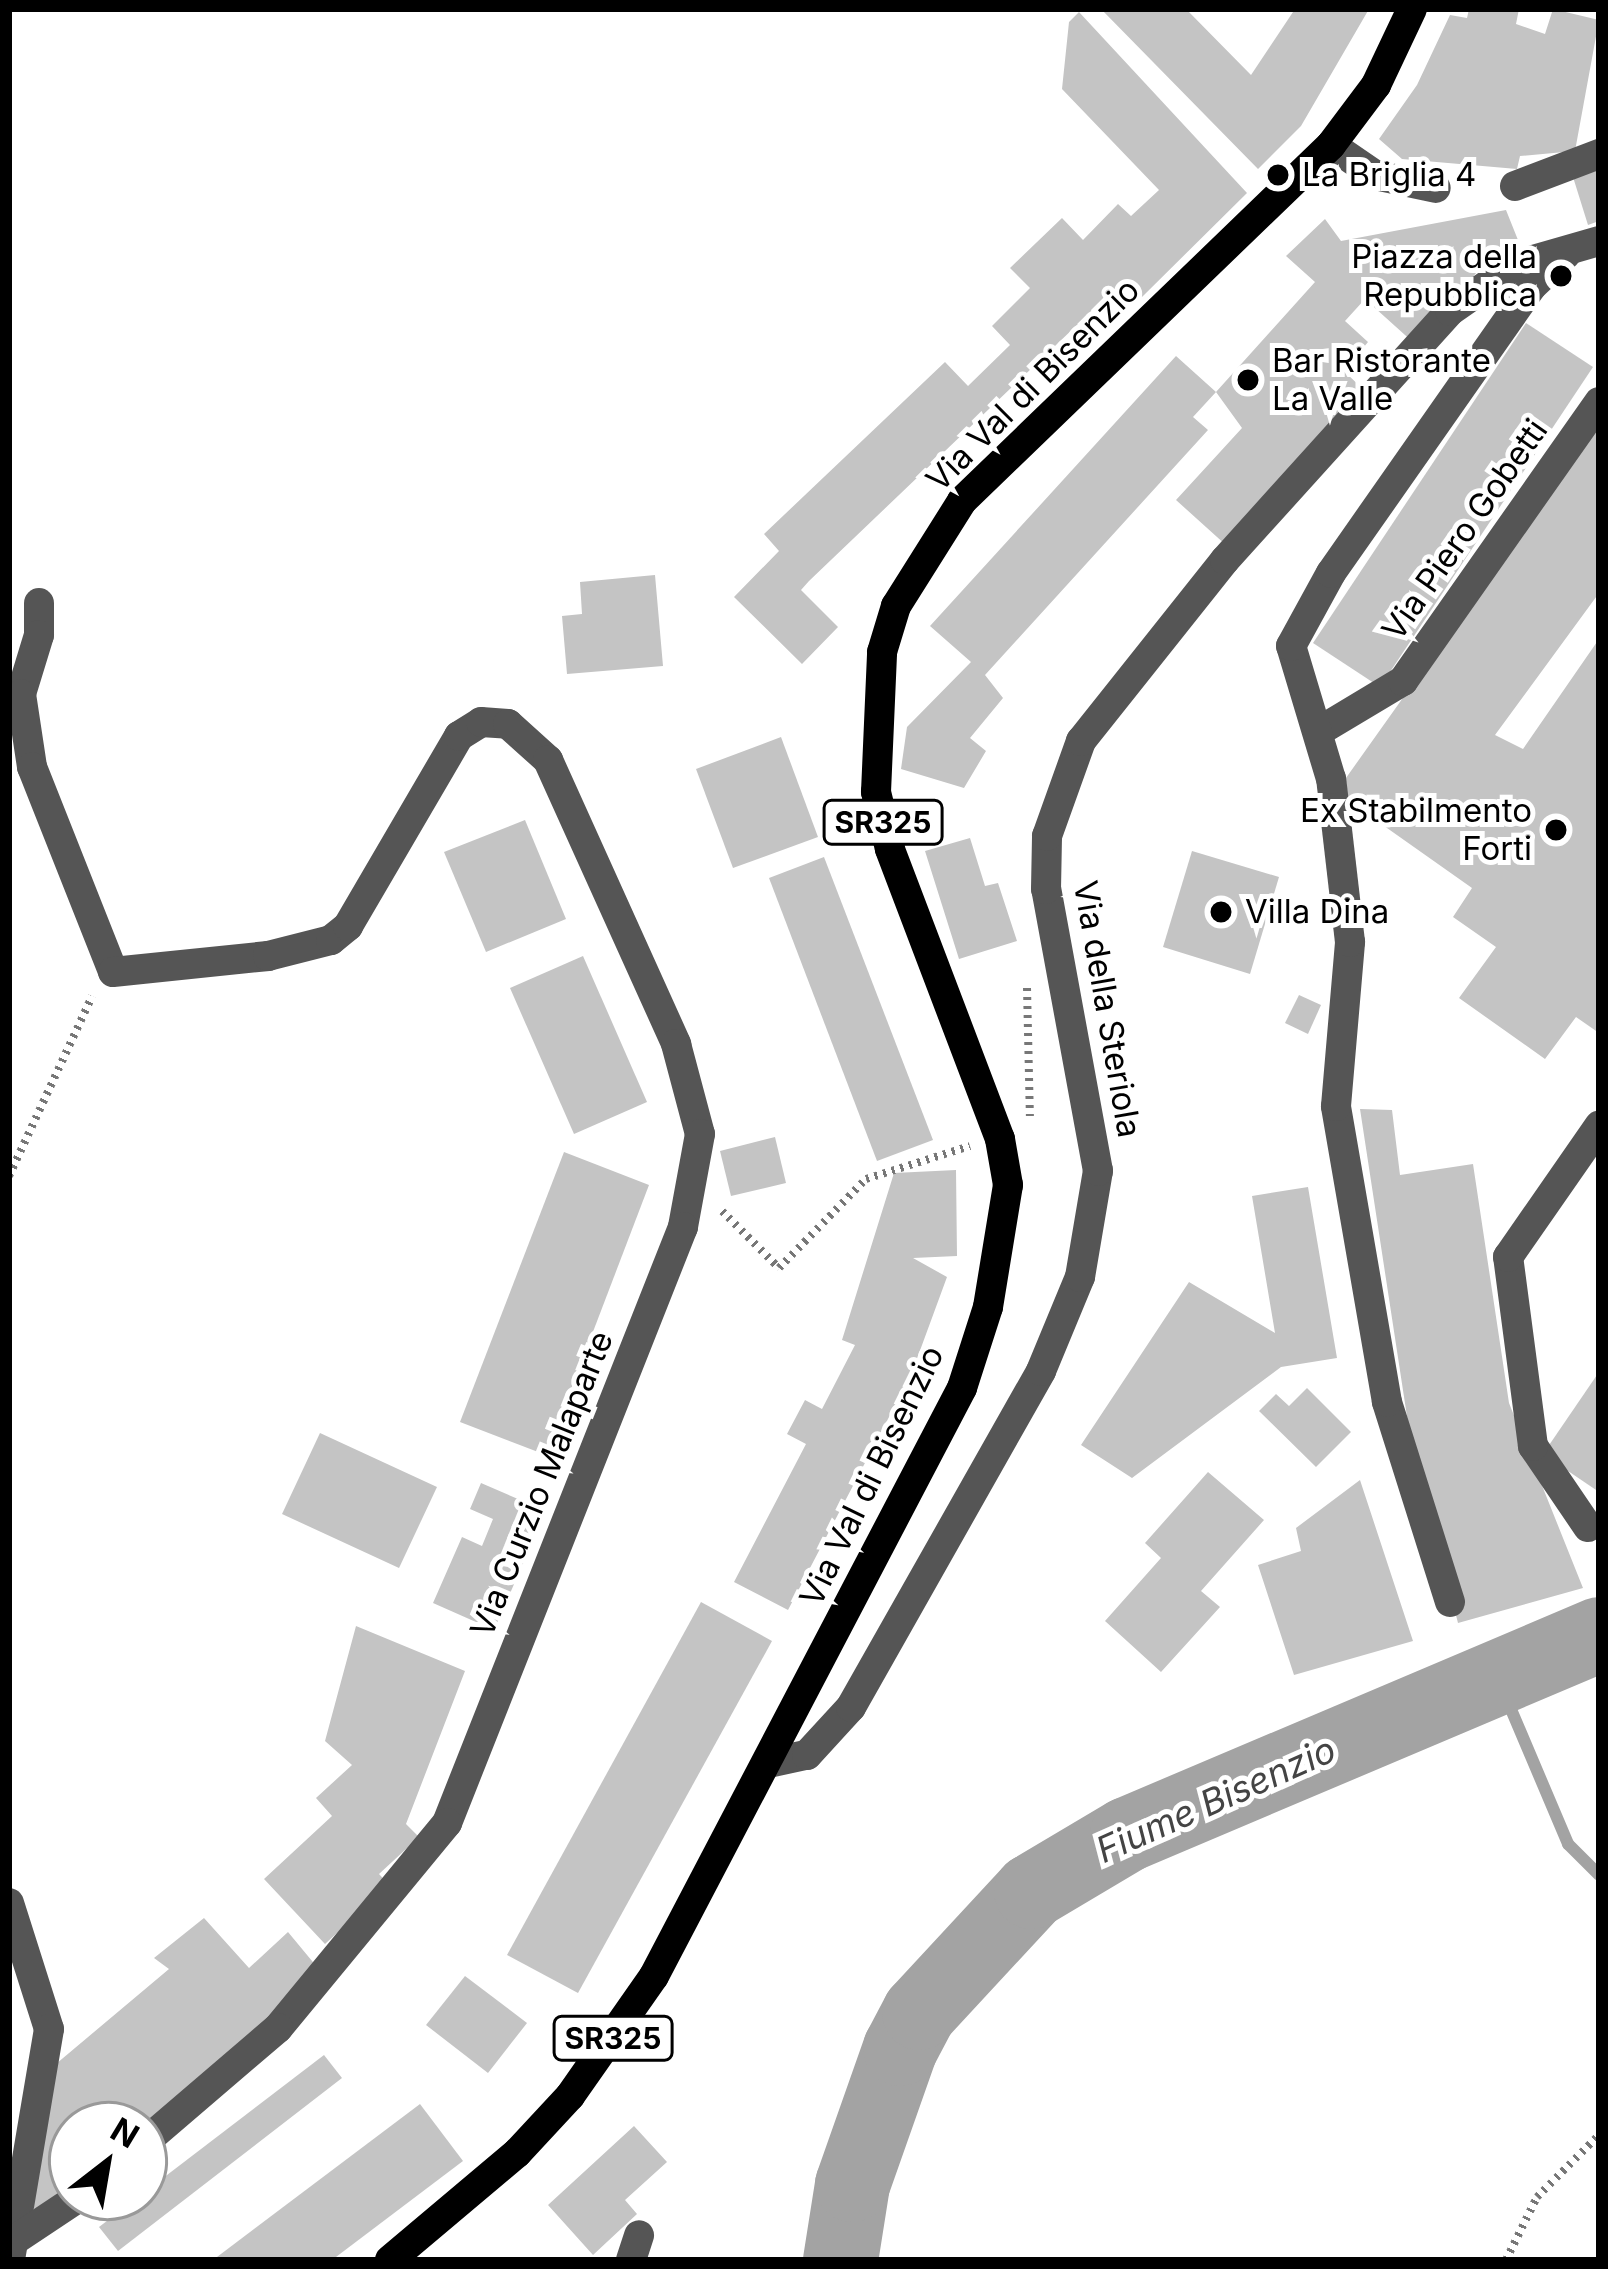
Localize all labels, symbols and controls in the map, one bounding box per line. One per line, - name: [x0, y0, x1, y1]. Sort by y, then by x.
- place label: La Briglia 4: [1302, 155, 1476, 195]
- marker: La Briglia 4: [1265, 162, 1291, 188]
- place label: Piazza della Repubblica: [1351, 237, 1537, 315]
- marker: Piazza della Repubblica: [1548, 263, 1574, 289]
- street label: Via Val di Bisenzio: [918, 270, 1148, 500]
- place label: Bar Ristorante La Valle: [1272, 341, 1491, 419]
- marker: Bar Ristorante La Valle: [1235, 367, 1261, 393]
- street label: Via Piero Gobetti: [1374, 412, 1556, 648]
- place label: Ex Stabilmento Forti: [1300, 791, 1532, 869]
- road number: SR325: [820, 798, 946, 846]
- marker: Ex Stabilmento Forti: [1543, 817, 1569, 843]
- street label: Via della Steriola: [1065, 878, 1149, 1140]
- place label: Villa Dina: [1245, 892, 1389, 932]
- marker: Villa Dina: [1208, 899, 1234, 925]
- street label: Via Curzio Malaparte: [462, 1325, 622, 1643]
- street label: Via Val di Bisenzio: [792, 1339, 952, 1613]
- water label: Fiume Bisenzio: [1090, 1728, 1342, 1872]
- road number: SR325: [550, 2014, 676, 2062]
- north arrow: [48, 2101, 168, 2221]
- text: N: [104, 2109, 146, 2156]

